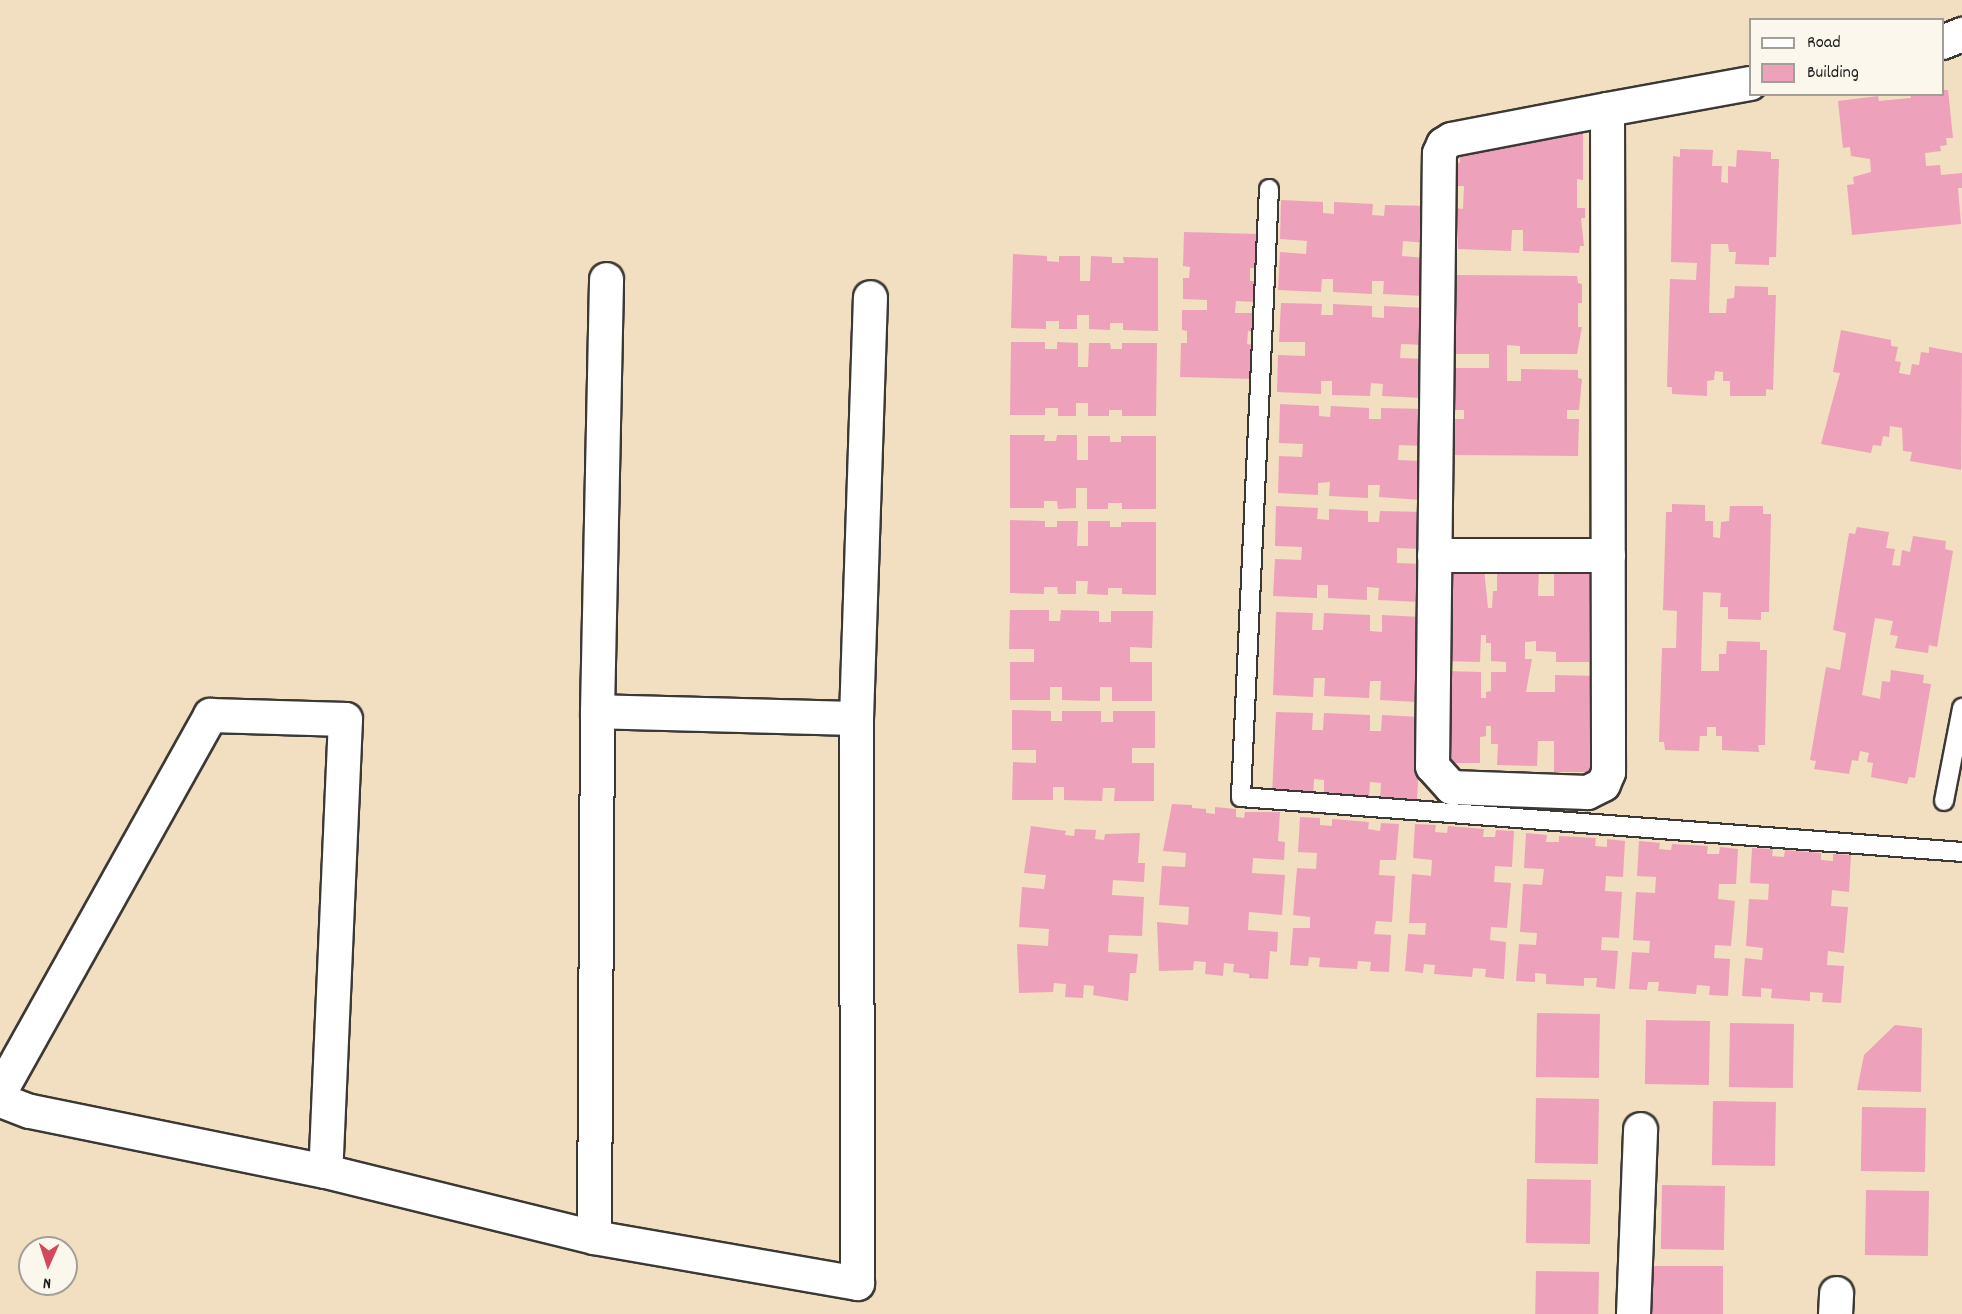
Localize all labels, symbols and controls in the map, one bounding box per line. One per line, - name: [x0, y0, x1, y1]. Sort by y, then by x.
- legend: [1749, 18, 1944, 96]
- text: Road: [1807, 31, 1841, 56]
- text: Building: [1807, 61, 1859, 86]
- north arrow: [18, 1236, 78, 1296]
- text: N: [43, 1271, 52, 1294]

